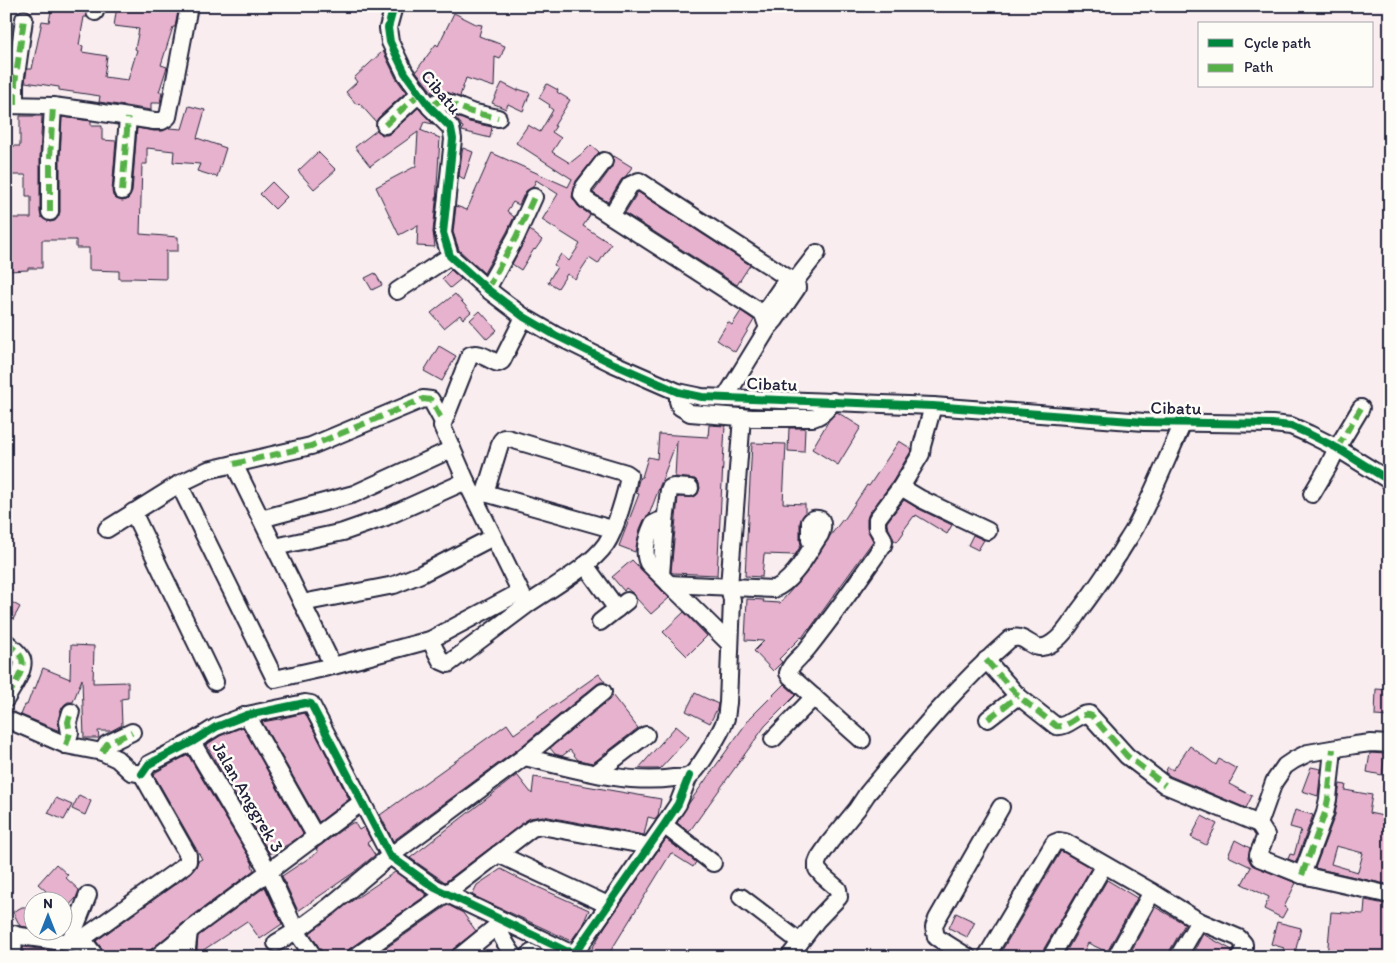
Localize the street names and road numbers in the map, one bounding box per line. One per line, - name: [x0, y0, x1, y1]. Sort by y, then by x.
- street label: Cibatu: [416, 65, 466, 119]
- street label: Cibatu: [746, 372, 798, 396]
- street label: Cibatu: [1150, 397, 1202, 419]
- street label: Jalan Anggrek 3: [207, 738, 289, 857]

